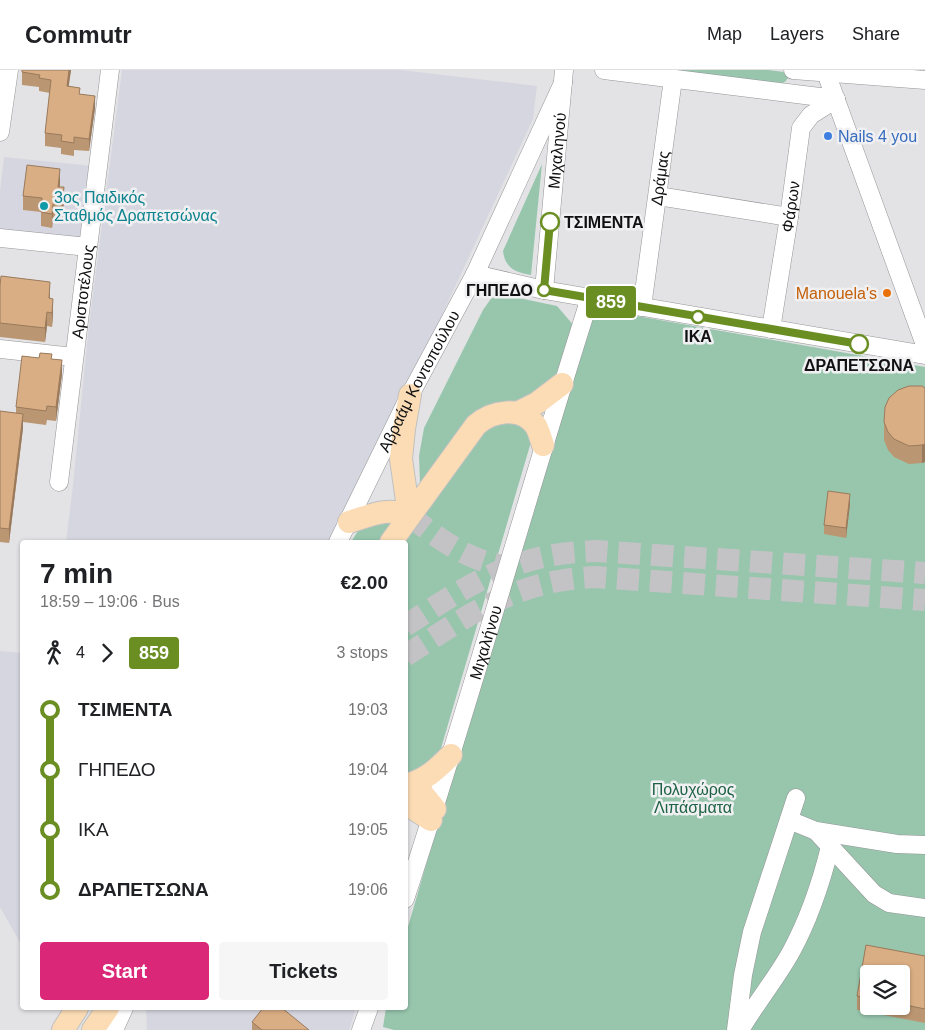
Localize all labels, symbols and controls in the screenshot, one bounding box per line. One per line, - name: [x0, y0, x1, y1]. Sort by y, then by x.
- text: Commutr: [25, 21, 132, 48]
- text: Map: [707, 24, 742, 44]
- text: Layers: [770, 24, 824, 44]
- text: Share: [852, 24, 900, 44]
- street label: Μιχαληνού: [545, 112, 569, 190]
- place label: Nails 4 you: [838, 128, 917, 145]
- marker: Nails 4 you: [822, 130, 834, 142]
- street label: Δράμας: [648, 149, 672, 207]
- street label: Φάρων: [779, 180, 803, 233]
- place label: 3ος Παιδικός Σταθμός Δραπετσώνας: [54, 189, 218, 224]
- marker: 3ος Παιδικός Σταθμός Δραπετσώνας: [38, 200, 50, 212]
- marker: ΤΣΙΜΕΝΤΑ: [540, 212, 560, 232]
- place label: ΤΣΙΜΕΝΤΑ: [564, 214, 644, 231]
- street label: Αριστοτέλους: [69, 243, 97, 339]
- place label: ΓΗΠΕΔΟ: [466, 282, 533, 299]
- marker: ΓΗΠΕΔΟ: [537, 283, 551, 297]
- place label: Manouela's: [796, 285, 877, 302]
- line badge: 859: [582, 286, 640, 318]
- marker: Manouela's: [881, 287, 893, 299]
- text: 859: [596, 292, 626, 312]
- street label: Αβραάμ Κοντοπούλου: [375, 308, 463, 455]
- marker: ΙΚΑ: [691, 310, 705, 324]
- place label: ΙΚΑ: [684, 328, 712, 345]
- marker: ΔΡΑΠΕΤΣΩΝΑ: [849, 334, 869, 354]
- place label: ΔΡΑΠΕΤΣΩΝΑ: [804, 357, 914, 374]
- text: 7 min: [40, 558, 113, 589]
- text: €2.00: [340, 572, 388, 593]
- text: 18:59 – 19:06 · Bus: [40, 593, 180, 610]
- street label: Μιχαλήνου: [467, 603, 505, 682]
- icon: walk: [40, 639, 68, 667]
- icon: forward: [93, 639, 121, 667]
- text: 859: [139, 643, 169, 663]
- text: 4: [76, 644, 85, 661]
- text: 3 stops: [336, 644, 388, 661]
- text: ΤΣΙΜΕΝΤΑ: [78, 699, 172, 720]
- text: 19:03: [348, 701, 388, 718]
- text: ΓΗΠΕΔΟ: [78, 759, 156, 780]
- text: 19:04: [348, 761, 388, 778]
- park label: Πολυχώρος Λιπάσματα: [652, 781, 735, 816]
- text: ΙΚΑ: [78, 819, 109, 840]
- text: 19:05: [348, 821, 388, 838]
- text: ΔΡΑΠΕΤΣΩΝΑ: [78, 879, 209, 900]
- text: 19:06: [348, 881, 388, 898]
- button: Start: [40, 942, 209, 1000]
- button: Tickets: [219, 942, 388, 1000]
- map controls: [860, 965, 910, 1015]
- button: layers: [860, 965, 910, 1015]

